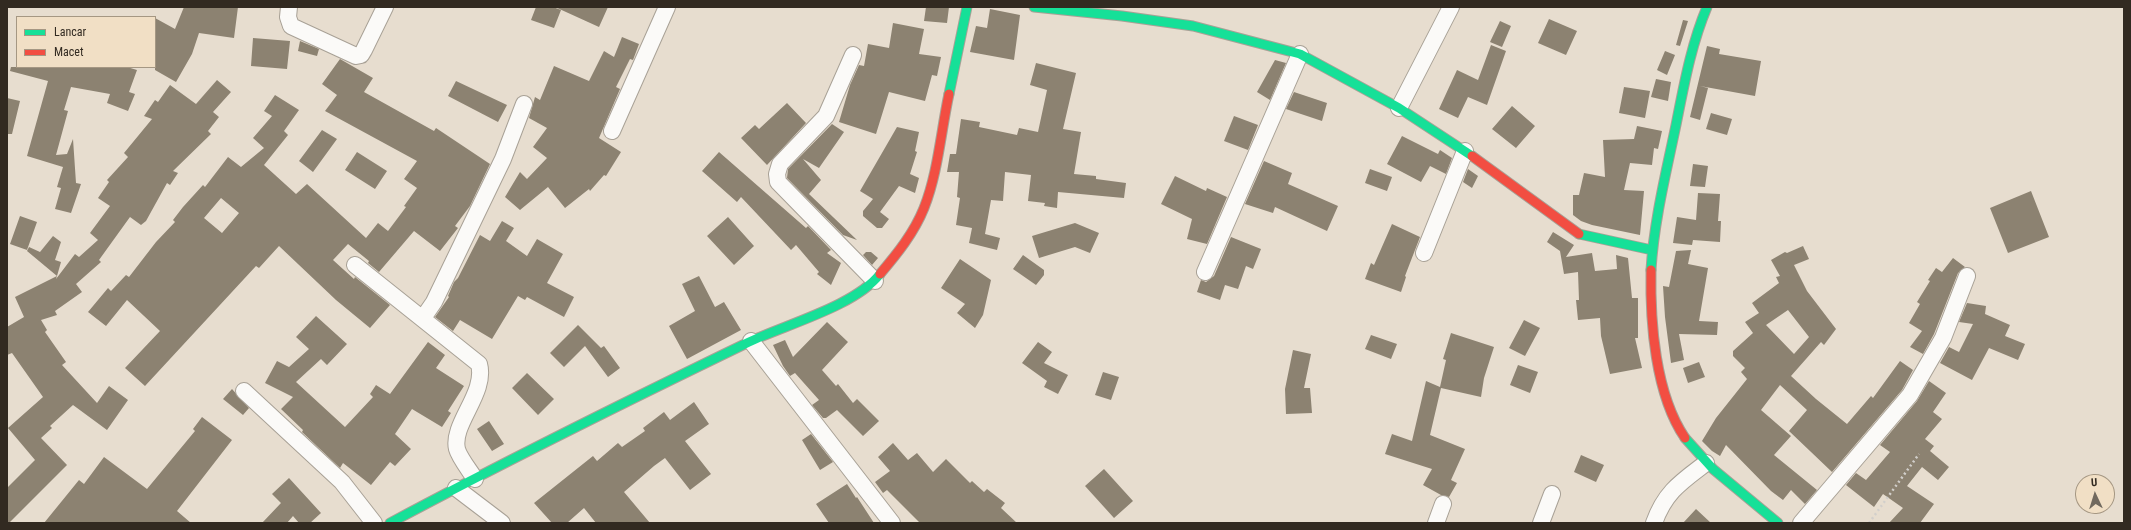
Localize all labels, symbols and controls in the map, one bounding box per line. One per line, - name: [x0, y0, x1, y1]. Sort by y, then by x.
- legend: [16, 16, 156, 68]
- text: Lancar: [54, 25, 86, 39]
- text: Macet: [54, 45, 84, 59]
- north arrow: [2075, 474, 2115, 514]
- text: U: [2091, 476, 2098, 489]

